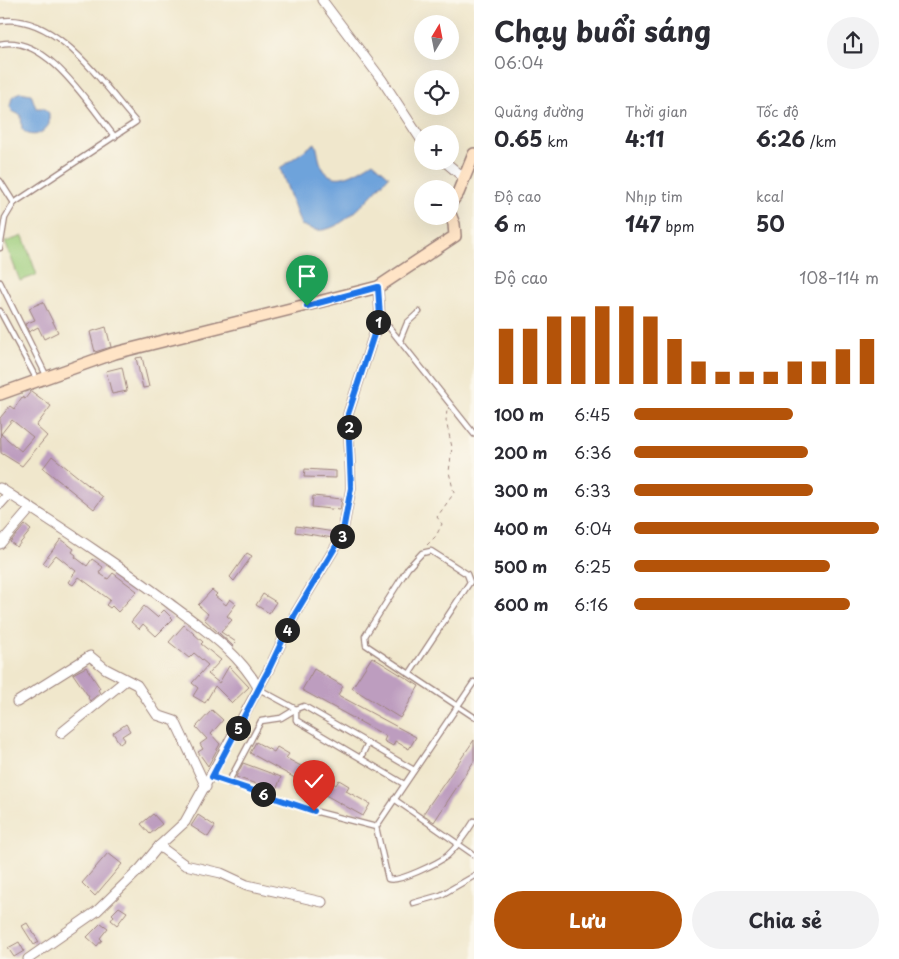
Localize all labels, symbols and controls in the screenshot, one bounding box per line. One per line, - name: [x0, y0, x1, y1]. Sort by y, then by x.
- text: Chạy buổi sáng: [494, 9, 711, 52]
- north arrow: [414, 15, 459, 60]
- map controls: [414, 15, 459, 225]
- button: share: [827, 17, 879, 69]
- text: 06:04: [494, 50, 544, 74]
- button: locate: [414, 70, 459, 115]
- text: Quãng đường: [494, 101, 584, 122]
- text: Thời gian: [625, 101, 687, 122]
- text: Tốc độ: [756, 101, 799, 122]
- text: 0.65: [494, 122, 543, 154]
- text: 4:11: [625, 122, 665, 154]
- text: 6:26: [756, 122, 805, 154]
- button: +: [414, 125, 459, 170]
- text: km: [543, 131, 568, 152]
- text: /km: [805, 131, 837, 152]
- button: −: [414, 180, 459, 225]
- text: Độ cao: [494, 186, 541, 207]
- text: Nhịp tim: [625, 186, 683, 207]
- text: kcal: [756, 186, 784, 207]
- text: 6: [494, 207, 509, 239]
- text: 147: [625, 207, 661, 239]
- text: 50: [756, 207, 785, 239]
- text: m: [509, 216, 526, 237]
- text: bpm: [661, 216, 695, 237]
- pin: [286, 255, 328, 306]
- icon: arrive: [293, 262, 321, 290]
- text: Độ cao: [494, 265, 548, 289]
- text: 108–114 m: [799, 265, 879, 289]
- pin: 1: [366, 310, 390, 334]
- text: 1: [375, 312, 382, 333]
- text: 100 m: [494, 402, 544, 426]
- text: 6:45: [574, 402, 610, 426]
- pin: 2: [336, 414, 362, 440]
- text: 2: [345, 417, 354, 438]
- text: 200 m: [494, 440, 548, 464]
- text: 6:36: [574, 440, 612, 464]
- text: 300 m: [494, 478, 548, 502]
- text: 6:33: [574, 478, 611, 502]
- text: 400 m: [494, 516, 548, 540]
- text: 6:04: [574, 516, 612, 540]
- pin: 3: [330, 524, 354, 548]
- text: 3: [338, 526, 347, 547]
- text: 500 m: [494, 554, 547, 578]
- text: 6:25: [574, 554, 611, 578]
- text: 600 m: [494, 592, 548, 616]
- text: 6:16: [574, 592, 608, 616]
- pin: 4: [274, 618, 300, 642]
- text: 4: [283, 620, 292, 641]
- pin: 5: [226, 716, 250, 740]
- text: 5: [234, 718, 243, 739]
- pin: [293, 760, 335, 811]
- icon: check: [300, 767, 328, 795]
- pin: 6: [250, 782, 276, 806]
- text: 6: [259, 784, 268, 805]
- button: Lưu: [494, 891, 682, 949]
- button: Chia sẻ: [692, 891, 879, 949]

